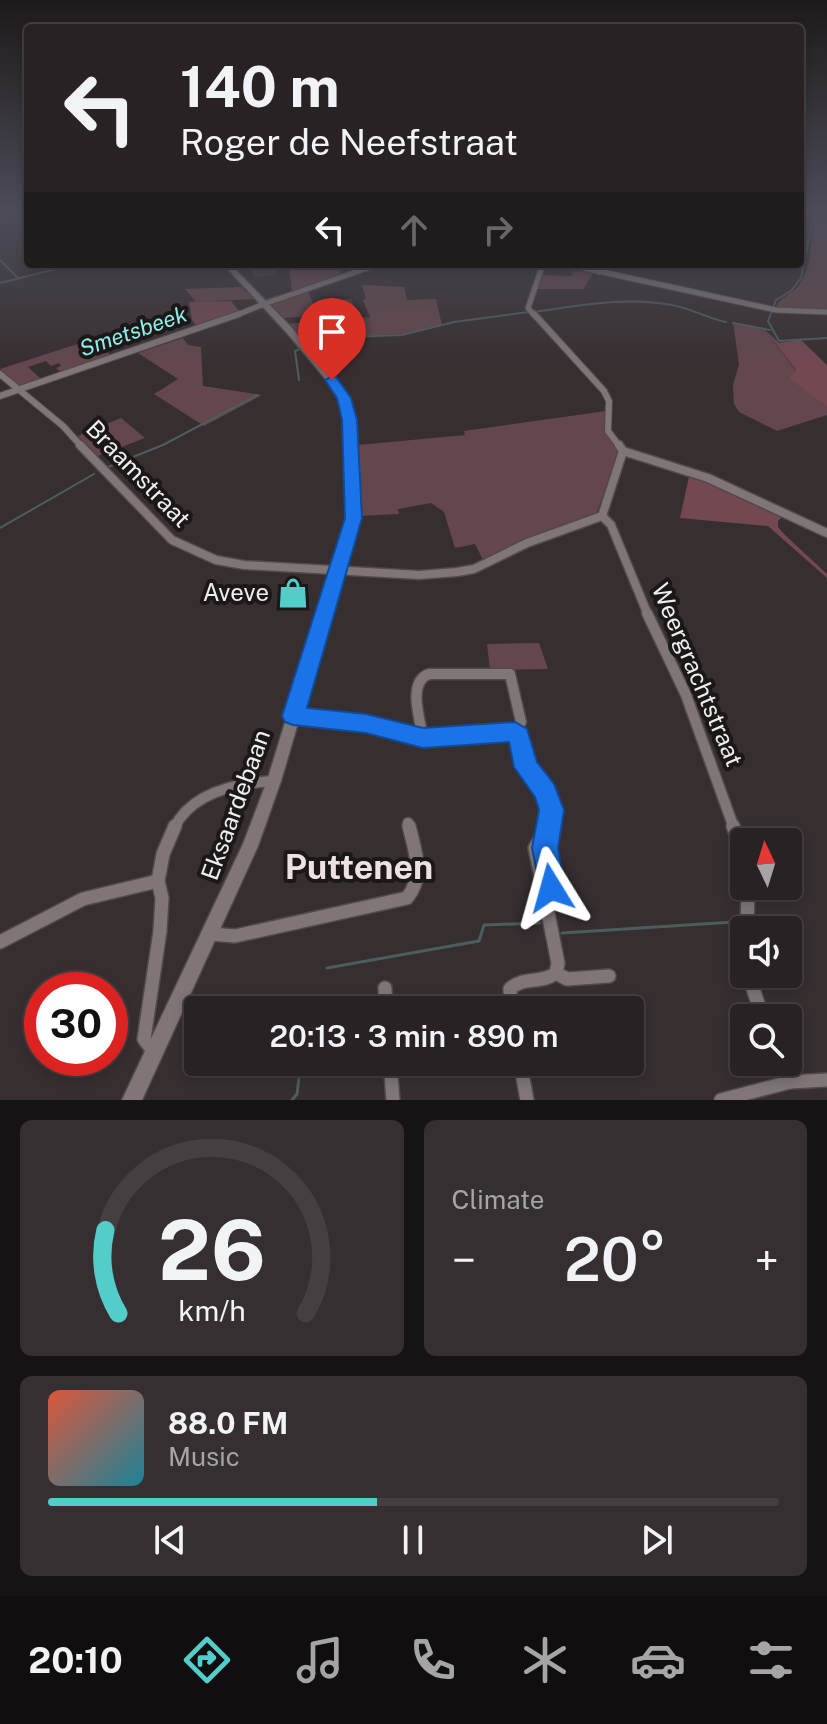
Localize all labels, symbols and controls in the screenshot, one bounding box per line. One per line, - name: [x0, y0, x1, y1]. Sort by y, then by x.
- text: 140 m: [180, 54, 340, 120]
- icon: left: [48, 56, 152, 160]
- text: Roger de Neefstraat: [180, 121, 518, 163]
- icon: left: [308, 208, 352, 252]
- icon: ahead: [392, 208, 436, 252]
- icon: right: [476, 208, 520, 252]
- pin: [298, 298, 366, 380]
- water label: Smetsbeek: [76, 300, 190, 361]
- icon: arrive: [310, 310, 354, 354]
- street label: Braamstraat: [81, 414, 197, 533]
- shop icon: Aveve: [276, 576, 310, 610]
- place label: Aveve: [203, 578, 269, 606]
- street label: Weergrachtstraat: [647, 579, 749, 770]
- street label: Eksaardebaan: [195, 726, 275, 884]
- north arrow: [730, 828, 802, 900]
- map controls: [730, 828, 802, 1076]
- position arrow: [509, 846, 593, 930]
- district label: Puttenen: [285, 847, 433, 887]
- button: sound: [730, 916, 802, 988]
- speed limit sign: 30: [24, 972, 128, 1076]
- button: search: [730, 1004, 802, 1076]
- text: 20:13 · 3 min · 890 m: [270, 1018, 558, 1054]
- text: Climate: [452, 1184, 545, 1215]
- text: 26: [158, 1201, 266, 1299]
- text: 20°: [564, 1224, 667, 1295]
- text: −: [452, 1234, 476, 1286]
- text: +: [755, 1234, 779, 1286]
- text: km/h: [178, 1294, 245, 1327]
- text: 88.0 FM: [168, 1405, 288, 1441]
- text: Music: [168, 1441, 240, 1472]
- icon: previous: [148, 1518, 192, 1562]
- icon: pause: [391, 1518, 435, 1562]
- icon: next: [635, 1518, 679, 1562]
- icon: directions: [179, 1632, 235, 1688]
- icon: music: [292, 1632, 348, 1688]
- icon: phone: [405, 1632, 461, 1688]
- icon: climate: [517, 1632, 573, 1688]
- icon: car: [630, 1632, 686, 1688]
- icon: filters: [743, 1632, 799, 1688]
- text: 20:10: [28, 1639, 123, 1681]

